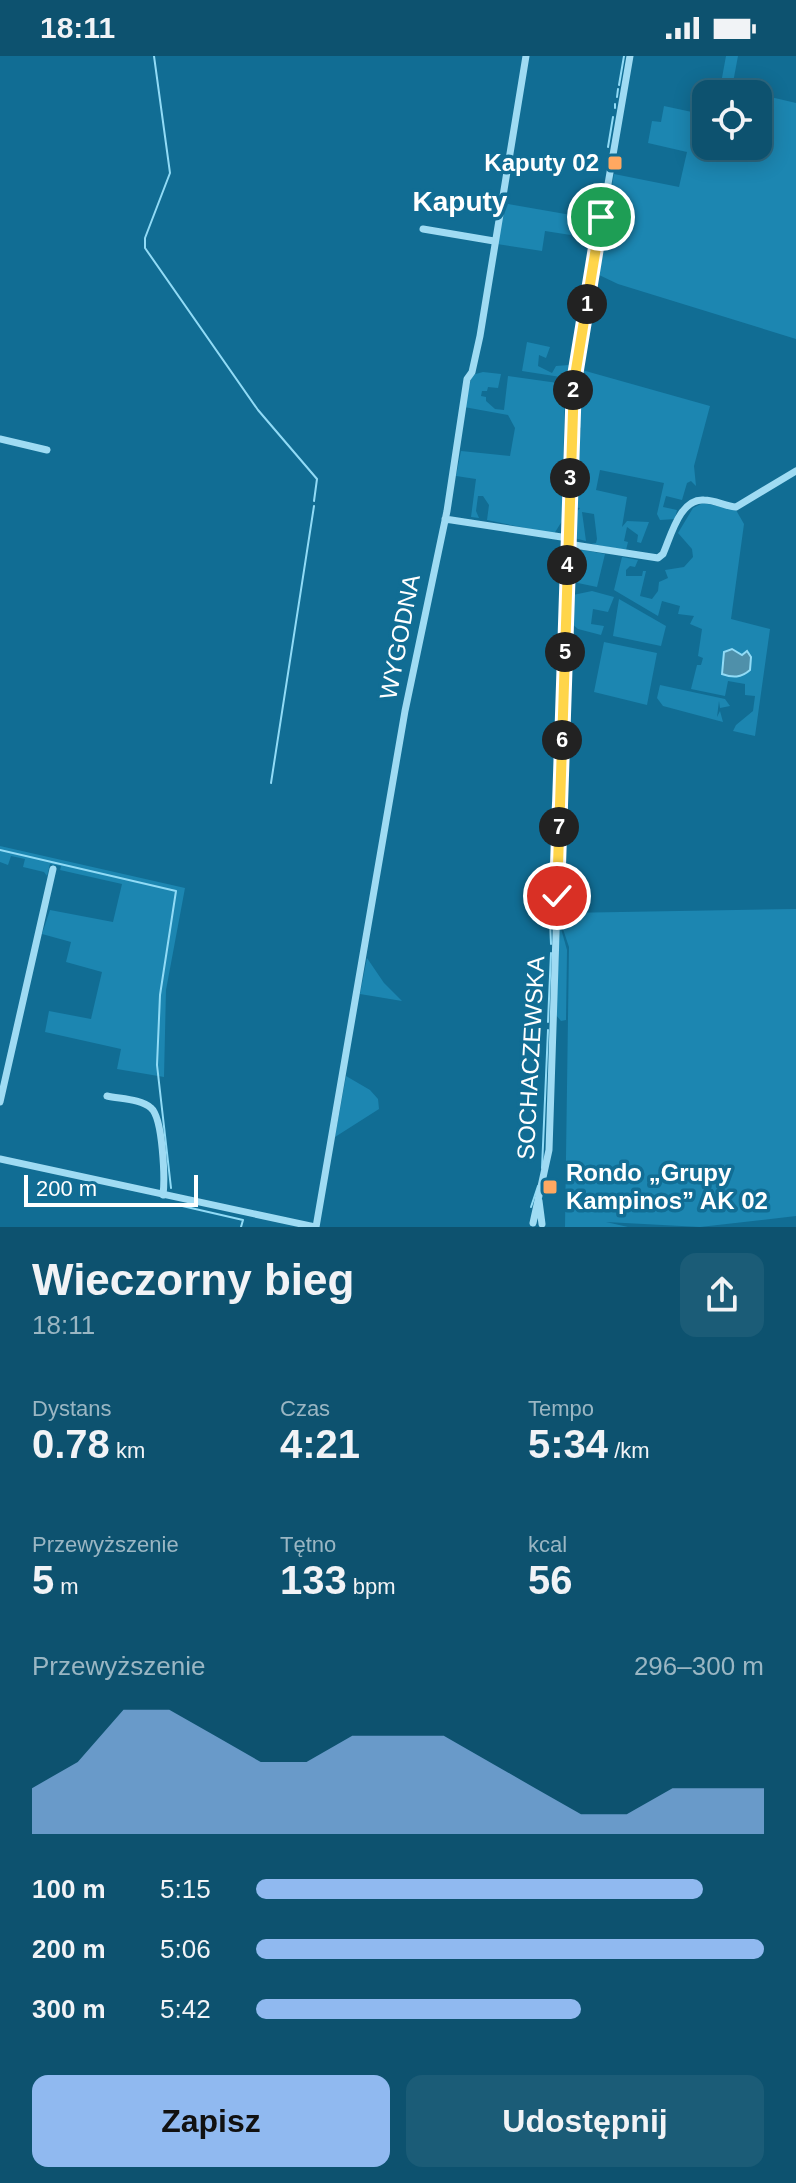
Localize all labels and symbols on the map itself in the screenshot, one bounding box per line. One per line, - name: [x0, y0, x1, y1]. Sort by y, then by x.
- place label: Kaputy 02: [484, 149, 599, 176]
- marker: Kaputy 02: [606, 154, 624, 172]
- pin: [567, 183, 635, 251]
- district label: Kaputy: [413, 186, 508, 217]
- pin: 1: [567, 284, 607, 324]
- pin: 2: [553, 370, 593, 410]
- pin: 3: [550, 458, 590, 498]
- pin: 4: [547, 545, 587, 585]
- street label: WYGODNA: [374, 572, 425, 702]
- pin: 5: [545, 632, 585, 672]
- pin: 6: [542, 720, 582, 760]
- pin: 7: [539, 807, 579, 847]
- pin: [523, 862, 591, 930]
- street label: SOCHACZEWSKA: [512, 955, 549, 1161]
- place label: Rondo „Grupy Kampinos” AK 02: [566, 1159, 768, 1214]
- scale bar: [24, 1171, 198, 1207]
- marker: Rondo „Grupy Kampinos” AK 02: [541, 1178, 559, 1196]

